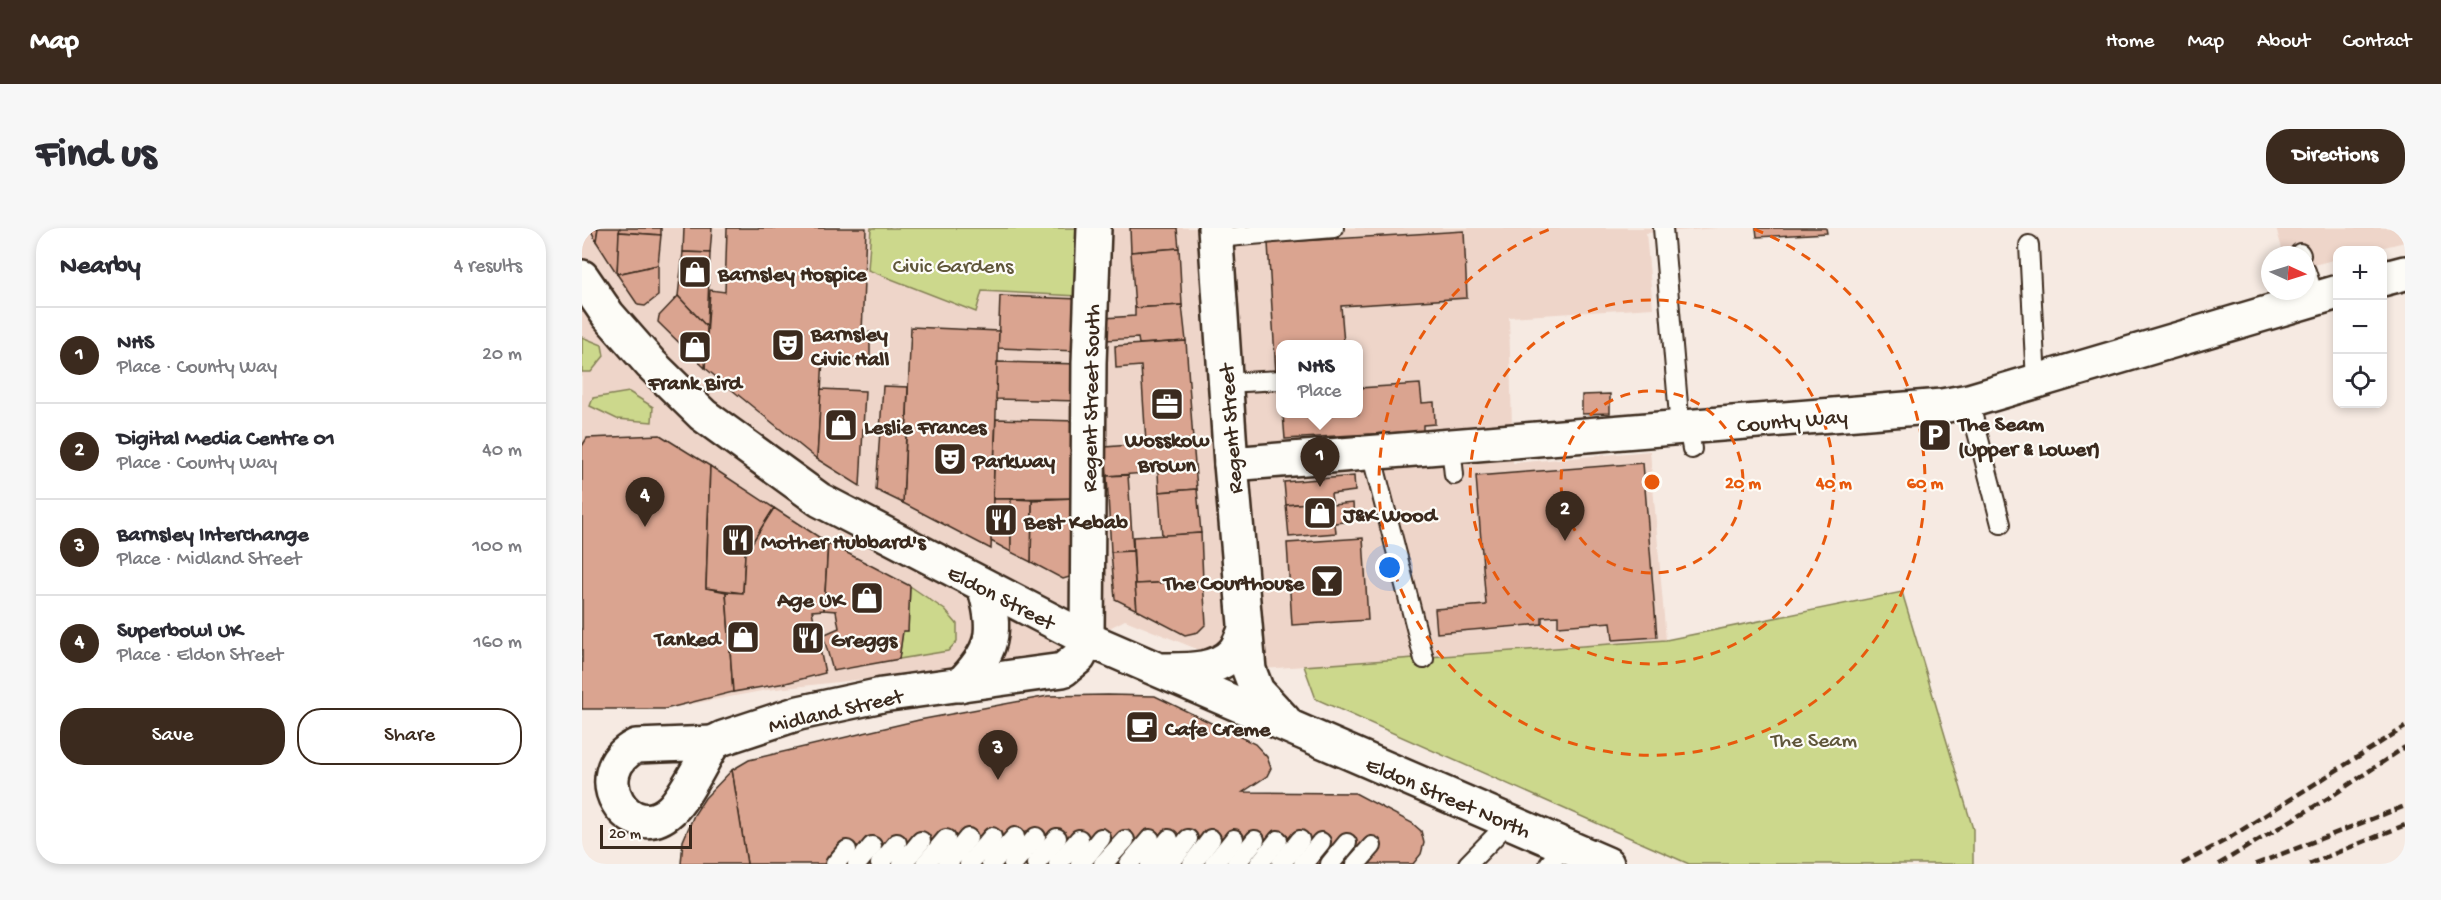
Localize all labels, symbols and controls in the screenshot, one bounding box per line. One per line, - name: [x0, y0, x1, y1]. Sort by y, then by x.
- text: Map: [30, 26, 79, 59]
- text: Home: [2106, 30, 2154, 55]
- text: Map: [2187, 30, 2224, 55]
- text: About: [2257, 30, 2310, 55]
- text: Contact: [2343, 30, 2411, 55]
- button: Directions: [2266, 129, 2405, 184]
- text: Find us: [36, 132, 156, 181]
- north arrow: [2261, 246, 2315, 300]
- map controls: [2333, 246, 2387, 408]
- button: +: [2333, 246, 2387, 300]
- text: Nearby: [60, 252, 141, 283]
- shop icon: Barnsley Hospice: [677, 254, 713, 290]
- park label: Civic Gardens: [893, 255, 1014, 281]
- text: 4 results: [454, 256, 522, 279]
- place label: Barnsley Hospice: [717, 263, 867, 289]
- button: −: [2333, 300, 2387, 354]
- street label: Regent Street South: [1078, 304, 1108, 492]
- place label: Barnsley Civic Hall: [810, 323, 889, 374]
- theatre icon: Barnsley Civic Hall: [770, 327, 806, 363]
- shop icon: Frank Bird: [677, 329, 713, 365]
- text: NHS: [117, 331, 154, 357]
- popup: [1276, 340, 1363, 418]
- text: 1: [75, 344, 84, 367]
- text: 20 m: [482, 344, 522, 367]
- button: locate: [2333, 354, 2387, 408]
- text: NHS: [1298, 355, 1335, 381]
- text: Place · County Way: [117, 357, 277, 380]
- street label: Regent Street: [1215, 361, 1250, 495]
- place label: Frank Bird: [647, 372, 744, 398]
- text: Place: [1298, 381, 1341, 404]
- office icon: Wosskow Brown: [1149, 386, 1185, 422]
- street label: County Way: [1736, 405, 1849, 441]
- shop icon: Leslie Frances: [823, 407, 859, 443]
- place label: The Seam (Upper & Lower): [1956, 413, 2100, 464]
- place label: Leslie Frances: [864, 416, 988, 442]
- parking icon: The Seam (Upper & Lower): [1917, 417, 1953, 453]
- text: Digital Media Centre 01: [117, 427, 335, 453]
- place label: Wosskow Brown: [1124, 429, 1210, 480]
- pin: 1: [1300, 438, 1340, 487]
- text: 2: [75, 440, 84, 463]
- text: 40 m: [482, 440, 522, 463]
- theatre icon: Parkway: [932, 441, 968, 477]
- place label: Parkway: [972, 450, 1055, 476]
- text: Place · County Way: [117, 453, 277, 476]
- centre of rings: [1642, 472, 1662, 492]
- text: 20 m: [1725, 474, 1761, 495]
- text: 40 m: [1815, 474, 1852, 495]
- text: 60 m: [1907, 474, 1943, 495]
- pin: 4: [626, 478, 664, 527]
- pin: 2: [1546, 492, 1584, 541]
- shop icon: J&K Wood: [1302, 495, 1338, 531]
- restaurant icon: Best Kebab: [983, 502, 1019, 538]
- place label: J&K Wood: [1342, 504, 1439, 530]
- place label: Best Kebab: [1023, 511, 1128, 537]
- restaurant icon: Mother Hubbard's: [720, 522, 756, 558]
- text: Barnsley Interchange: [117, 523, 309, 549]
- place label: Mother Hubbard's: [761, 531, 927, 557]
- text: 3: [74, 536, 85, 559]
- text: 100 m: [472, 536, 522, 559]
- text: Place · Midland Street: [117, 549, 301, 572]
- your location: [1375, 553, 1404, 582]
- street label: Eldon Street: [942, 561, 1060, 639]
- bar icon: The Courthouse: [1309, 563, 1345, 599]
- place label: The Courthouse: [1162, 572, 1305, 598]
- shop icon: Age UK: [849, 580, 885, 616]
- place label: Age UK: [776, 589, 847, 615]
- text: Superbowl UK: [117, 619, 242, 645]
- shop icon: Tanked: [725, 619, 761, 655]
- restaurant icon: Greggs: [790, 620, 826, 656]
- place label: Tanked: [653, 628, 722, 654]
- place label: Greggs: [831, 629, 899, 655]
- text: 4: [75, 632, 84, 655]
- text: 160 m: [473, 632, 522, 655]
- text: Place · Eldon Street: [117, 645, 283, 668]
- street label: Midland Street: [766, 684, 908, 741]
- button: Save: [60, 708, 285, 765]
- button: Share: [297, 708, 522, 765]
- cafe icon: Cafe Creme: [1124, 709, 1160, 745]
- place label: Cafe Creme: [1164, 718, 1271, 744]
- park label: The Seam: [1769, 729, 1857, 755]
- pin: 3: [978, 730, 1018, 780]
- street label: Eldon Street North: [1361, 753, 1534, 846]
- scale bar: [600, 822, 692, 850]
- text: 20 m: [609, 826, 641, 845]

